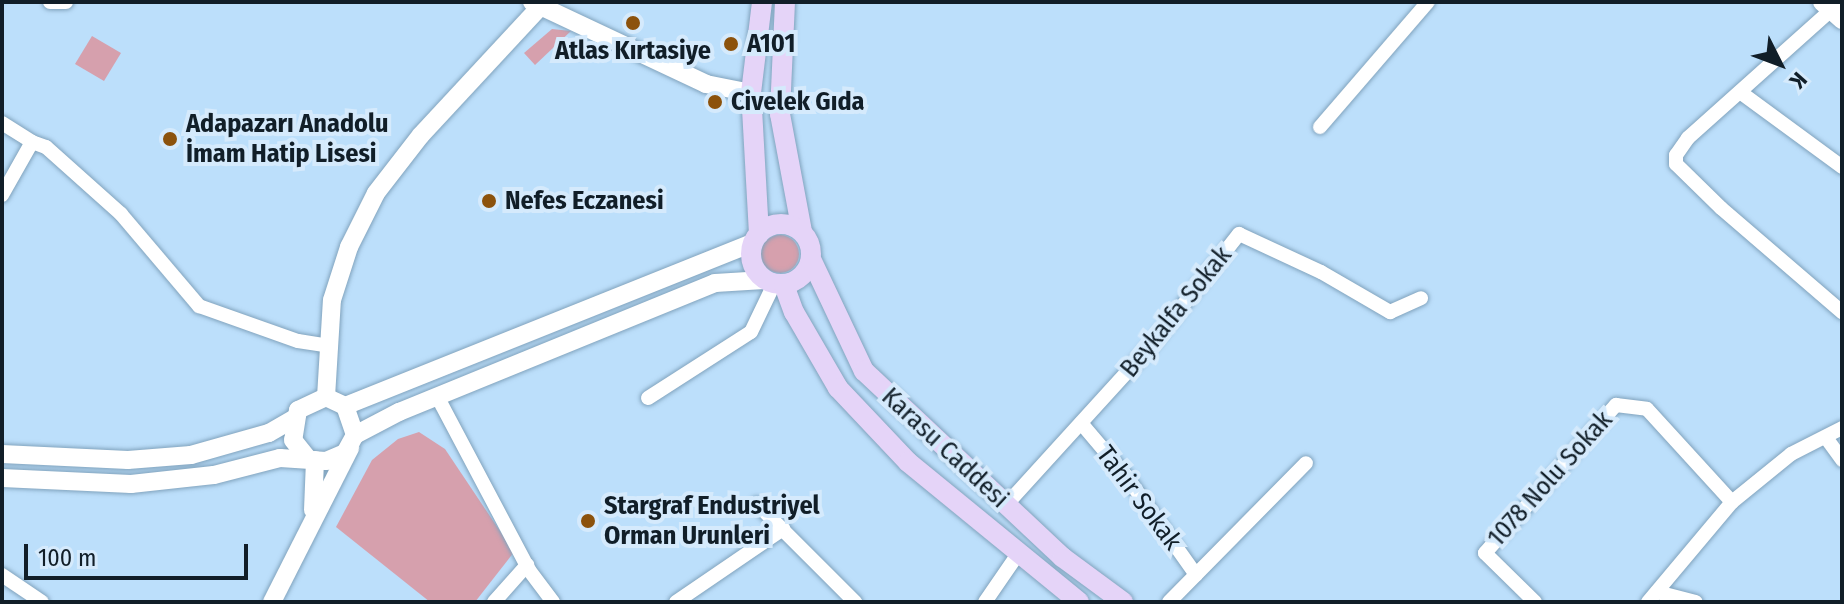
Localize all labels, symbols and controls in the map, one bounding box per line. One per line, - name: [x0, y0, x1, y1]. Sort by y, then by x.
- marker: Atlas Kırtasiye: [624, 14, 642, 32]
- north arrow: [1740, 24, 1820, 104]
- place label: A101: [747, 28, 795, 60]
- place label: Atlas Kırtasiye: [555, 35, 711, 67]
- marker: A101: [722, 35, 740, 53]
- text: K: [1784, 67, 1813, 94]
- place label: Civelek Gıda: [731, 86, 865, 118]
- marker: Civelek Gıda: [706, 93, 724, 111]
- place label: Adapazarı Anadolu İmam Hatip Lisesi: [186, 108, 389, 170]
- marker: Adapazarı Anadolu İmam Hatip Lisesi: [161, 130, 179, 148]
- place label: Nefes Eczanesi: [505, 185, 664, 217]
- marker: Nefes Eczanesi: [480, 192, 498, 210]
- street label: Beykalfa Sokak: [1114, 240, 1238, 384]
- street label: Karasu Caddesi: [875, 381, 1015, 515]
- street label: 1078 Nolu Sokak: [1481, 405, 1619, 553]
- street label: Tahir Sokak: [1090, 440, 1188, 556]
- place label: Stargraf Endustriyel Orman Urunleri: [604, 490, 820, 552]
- marker: Stargraf Endustriyel Orman Urunleri: [579, 512, 597, 530]
- scale bar: [28, 528, 252, 578]
- text: 100 m: [38, 544, 96, 572]

